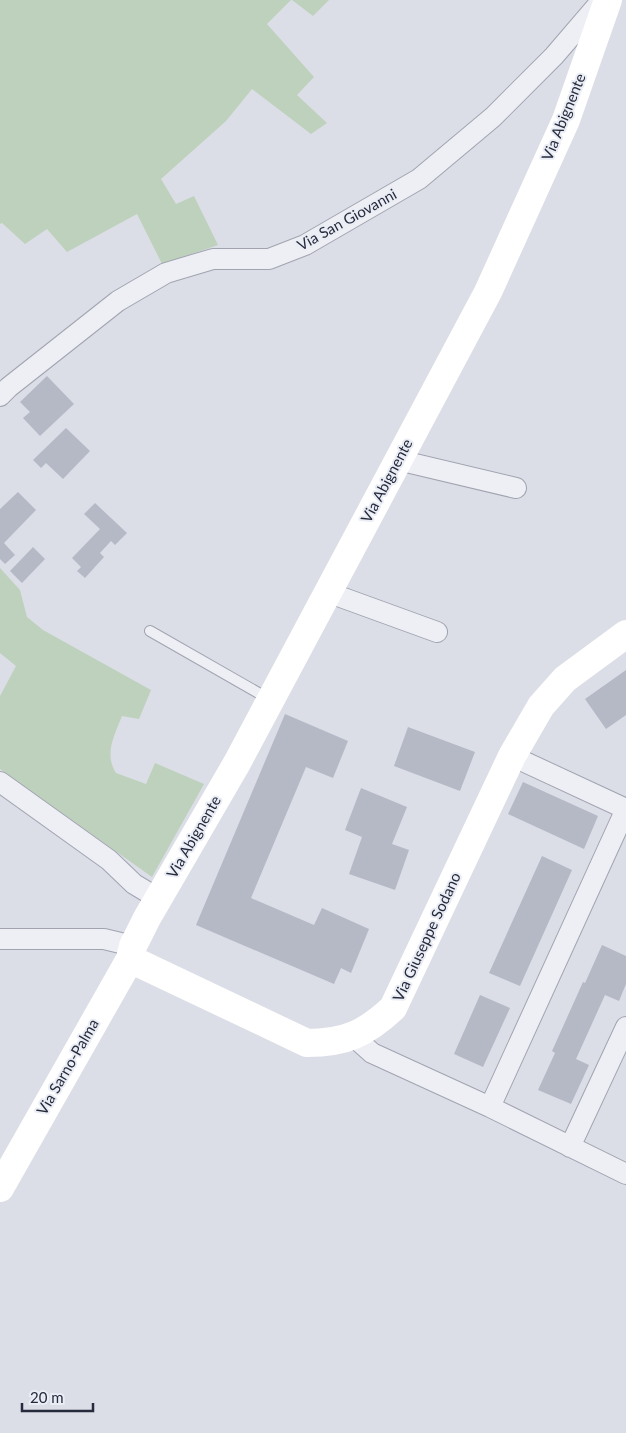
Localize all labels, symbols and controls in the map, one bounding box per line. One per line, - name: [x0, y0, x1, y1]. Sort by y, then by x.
- street label: Via Abignente: [537, 70, 589, 163]
- street label: Via San Giovanni: [294, 184, 399, 254]
- street label: Via Abignente: [357, 435, 416, 526]
- street label: Via Abignente: [162, 792, 224, 881]
- street label: Via Giuseppe Sodano: [388, 869, 464, 1004]
- street label: Via Sarno-Palma: [32, 1015, 102, 1118]
- scale bar: [22, 1380, 94, 1412]
- text: 20 m: [30, 1388, 64, 1406]

